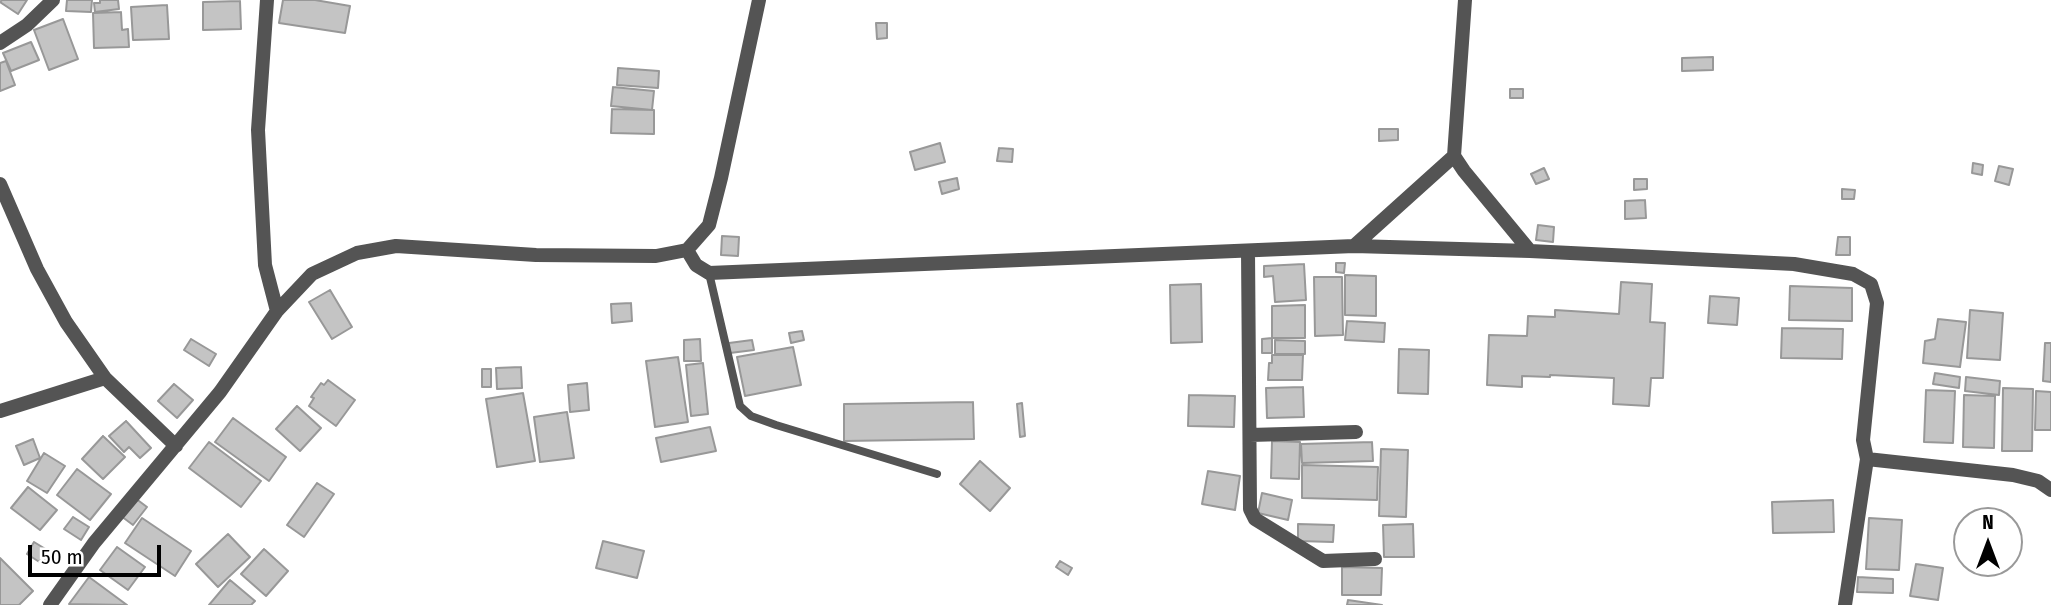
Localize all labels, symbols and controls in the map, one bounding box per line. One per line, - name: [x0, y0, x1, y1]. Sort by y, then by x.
- north arrow: [1953, 507, 2023, 577]
- text: N: [1982, 511, 1994, 534]
- scale bar: [32, 532, 164, 576]
- text: 50 m: [41, 544, 83, 570]

